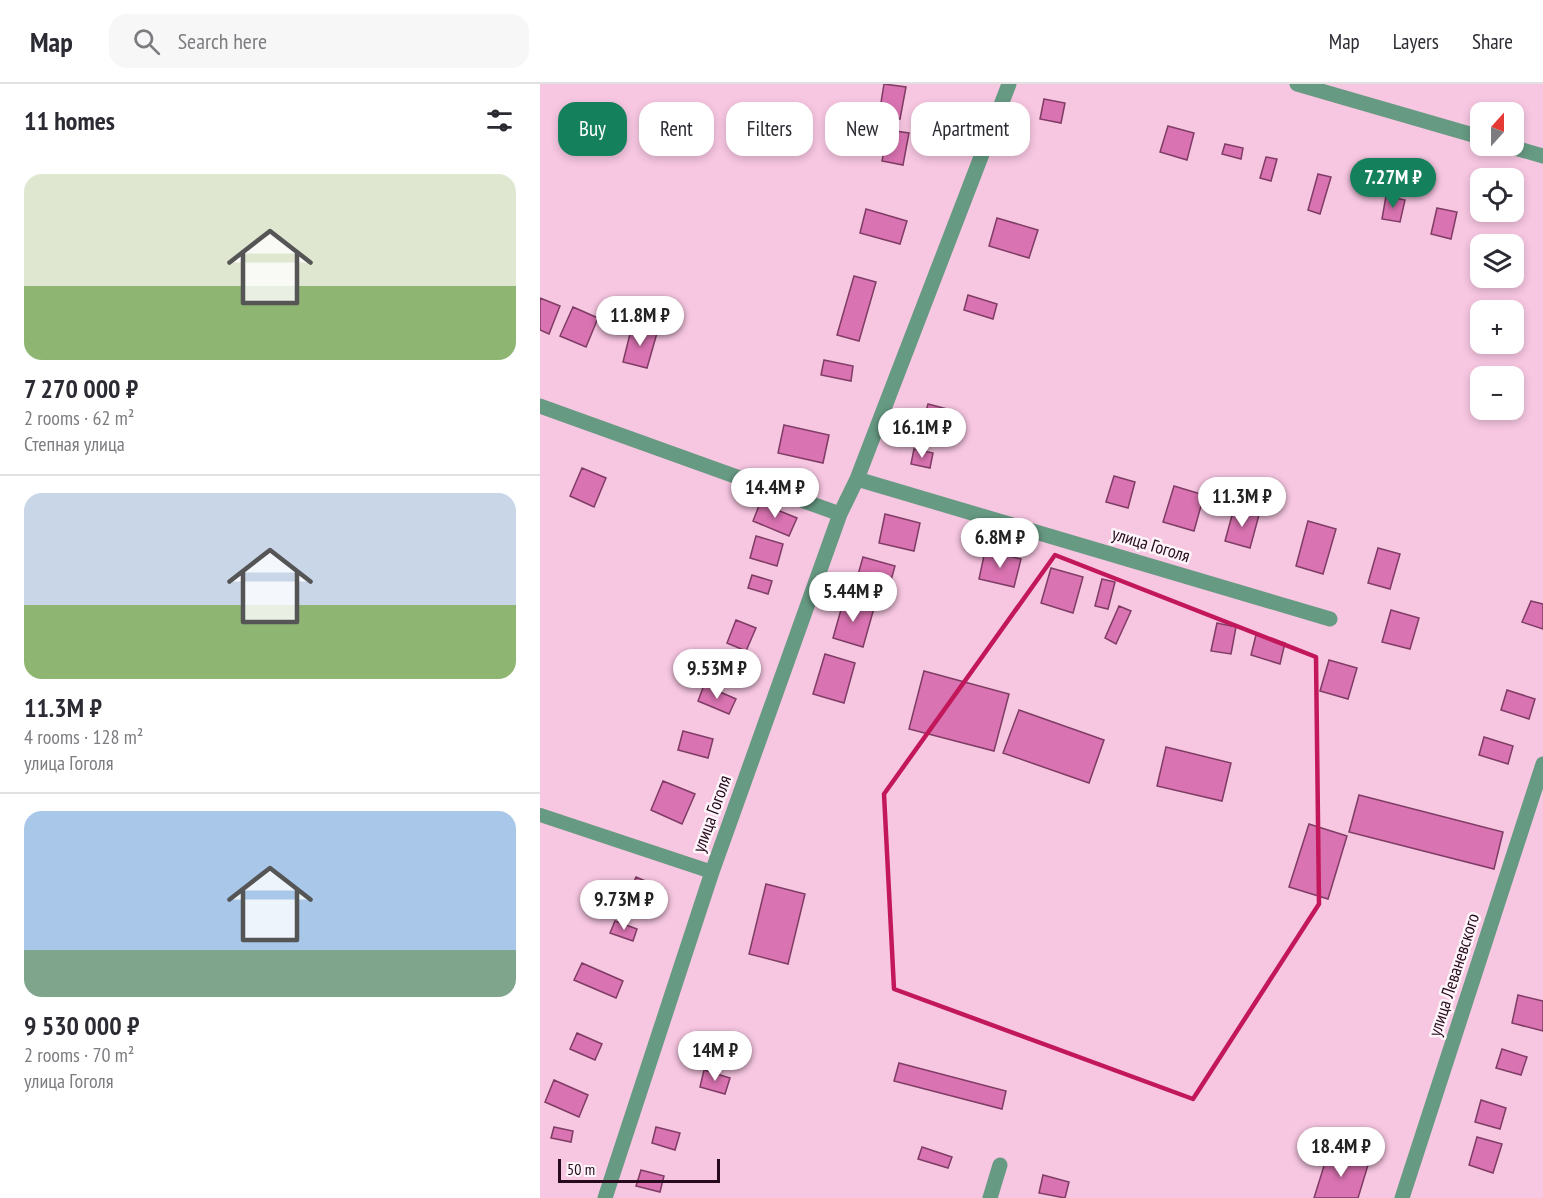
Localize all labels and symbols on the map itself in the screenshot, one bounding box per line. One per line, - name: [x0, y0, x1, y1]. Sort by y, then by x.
- north arrow: [1470, 102, 1524, 156]
- pin: 7.27M ₽: [1338, 158, 1448, 209]
- pin: 11.8M ₽: [585, 296, 695, 347]
- pin: 16.1M ₽: [867, 408, 977, 459]
- pin: 14.4M ₽: [720, 468, 830, 519]
- pin: 11.3M ₽: [1187, 477, 1297, 528]
- pin: 6.8M ₽: [951, 518, 1049, 569]
- street label: улица Гоголя: [1109, 522, 1193, 567]
- pin: 5.44M ₽: [798, 572, 908, 623]
- pin: 9.53M ₽: [662, 649, 772, 700]
- street label: улица Гоголя: [687, 772, 736, 856]
- pin: 9.73M ₽: [569, 880, 679, 931]
- street label: улица Леваневского: [1423, 910, 1484, 1039]
- pin: 14M ₽: [673, 1031, 757, 1082]
- pin: 18.4M ₽: [1286, 1127, 1396, 1178]
- scale bar: [558, 1156, 720, 1184]

